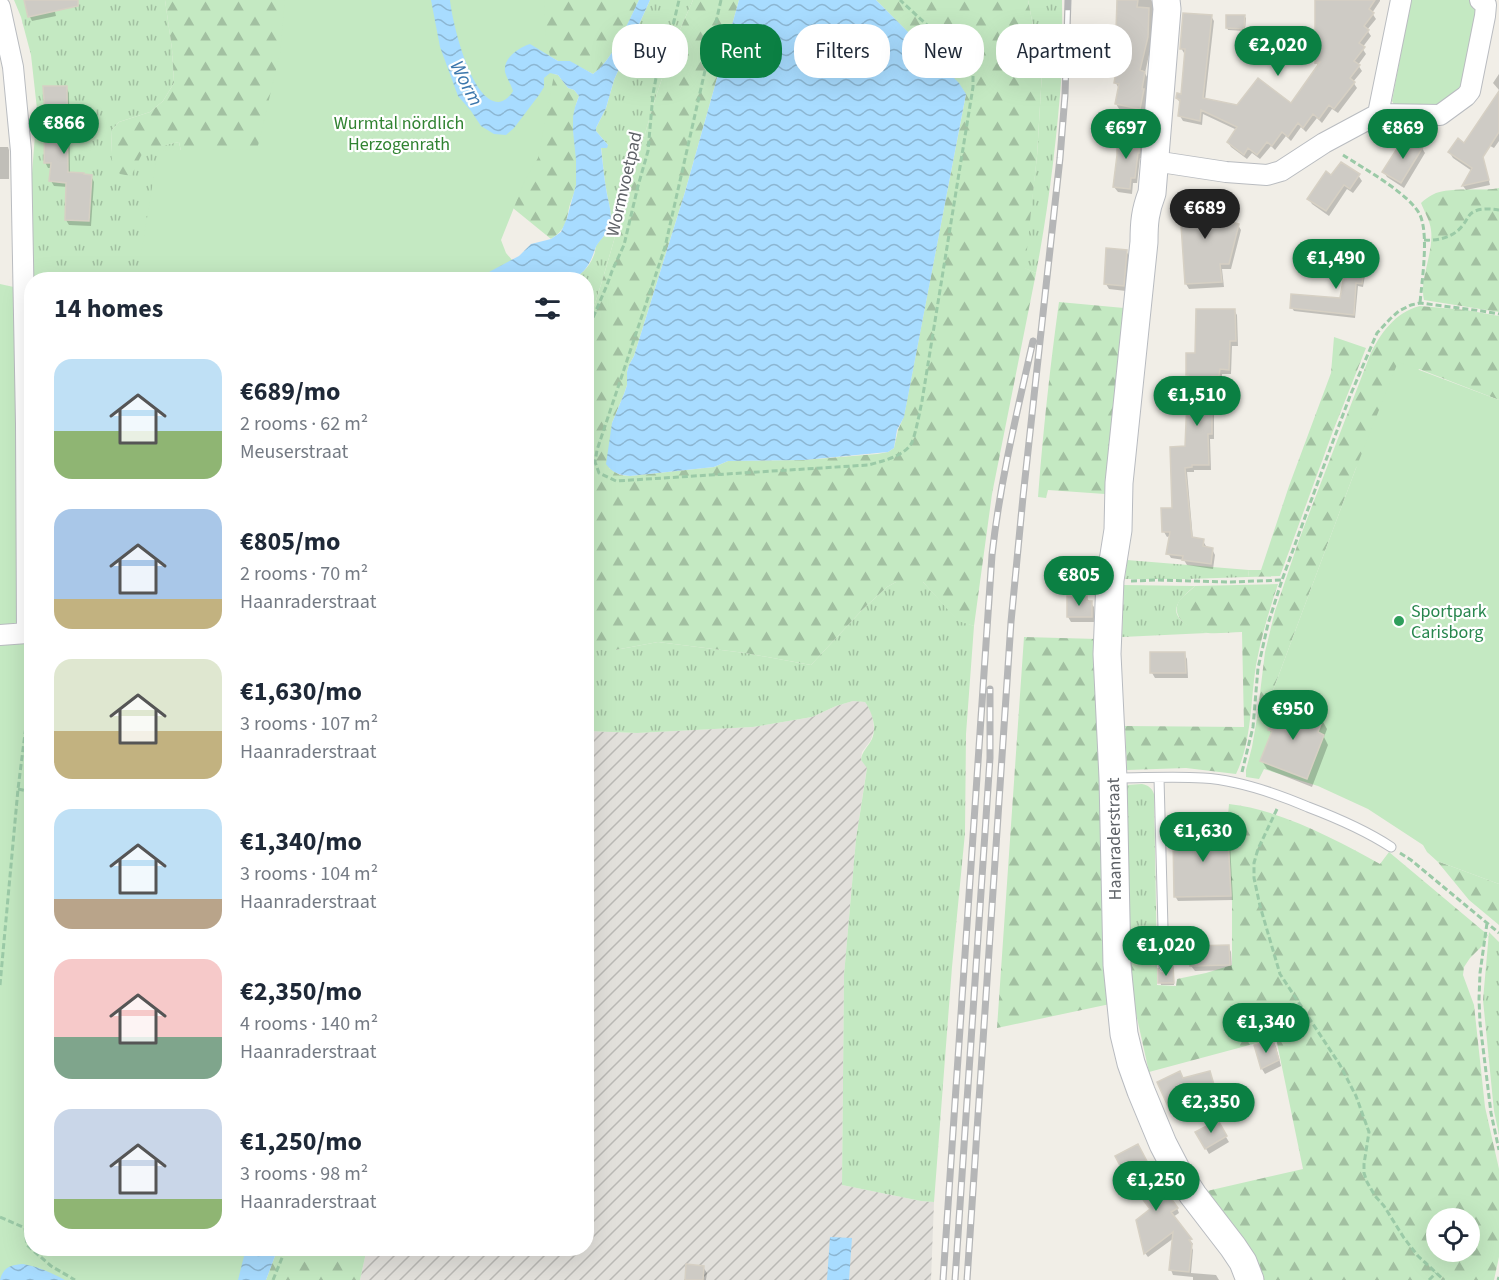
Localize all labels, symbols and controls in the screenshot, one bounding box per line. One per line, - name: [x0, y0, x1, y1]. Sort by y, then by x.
- chip: Buy: [612, 24, 688, 78]
- chip: Rent: [700, 24, 782, 78]
- chip: Filters: [794, 24, 890, 78]
- chip: New: [902, 24, 984, 78]
- chip: Apartment: [996, 24, 1132, 78]
- pin: €2,020: [1229, 26, 1327, 77]
- text: €2,020: [1249, 31, 1307, 59]
- water label: Worm: [443, 56, 489, 111]
- pin: €866: [28, 104, 100, 155]
- text: €866: [43, 109, 85, 137]
- pin: €697: [1090, 109, 1162, 160]
- pin: €869: [1367, 109, 1439, 160]
- park label: Wurmtal nördlich Herzogenrath: [334, 111, 464, 157]
- text: €697: [1105, 114, 1147, 142]
- text: €869: [1382, 114, 1424, 142]
- street label: Wormvoetpad: [600, 129, 649, 239]
- pin: €689: [1169, 189, 1241, 240]
- text: €689: [1184, 194, 1226, 222]
- pin: €1,490: [1287, 239, 1385, 290]
- text: €1,490: [1307, 244, 1365, 272]
- text: 14 homes: [54, 290, 163, 327]
- icon: filters: [531, 292, 564, 325]
- text: €689/mo: [240, 373, 340, 410]
- pin: €1,510: [1148, 376, 1246, 427]
- text: €1,510: [1168, 381, 1226, 409]
- icon: home: [102, 383, 174, 455]
- text: 2 rooms · 62 m²: [240, 410, 368, 438]
- text: Meuserstraat: [240, 438, 348, 466]
- text: €805/mo: [240, 523, 340, 560]
- icon: home: [102, 533, 174, 605]
- pin: €805: [1043, 556, 1115, 607]
- text: 2 rooms · 70 m²: [240, 560, 368, 588]
- text: €805: [1058, 561, 1100, 589]
- text: Haanraderstraat: [240, 588, 376, 616]
- place label: Sportpark Carisborg: [1411, 599, 1487, 645]
- marker: Sportpark Carisborg: [1392, 614, 1406, 628]
- text: €1,630/mo: [240, 673, 362, 710]
- icon: home: [102, 683, 174, 755]
- pin: €950: [1257, 690, 1329, 741]
- text: €950: [1272, 695, 1314, 723]
- text: 3 rooms · 107 m²: [240, 710, 378, 738]
- text: Haanraderstraat: [240, 738, 376, 766]
- street label: Haanraderstraat: [1101, 777, 1128, 901]
- pin: €1,630: [1154, 812, 1252, 863]
- text: €1,630: [1174, 817, 1232, 845]
- text: €1,340/mo: [240, 823, 362, 860]
- icon: home: [102, 833, 174, 905]
- text: 3 rooms · 104 m²: [240, 860, 378, 888]
- text: Haanraderstraat: [240, 888, 376, 916]
- pin: €1,020: [1117, 926, 1215, 977]
- text: €1,020: [1137, 931, 1195, 959]
- text: €2,350/mo: [240, 973, 362, 1010]
- icon: home: [102, 983, 174, 1055]
- pin: €1,340: [1217, 1003, 1315, 1054]
- text: €1,340: [1237, 1008, 1295, 1036]
- text: 4 rooms · 140 m²: [240, 1010, 378, 1038]
- text: Haanraderstraat: [240, 1038, 376, 1066]
- pin: €2,350: [1162, 1083, 1260, 1134]
- text: €2,350: [1182, 1088, 1240, 1116]
- text: €1,250/mo: [240, 1123, 362, 1160]
- icon: home: [102, 1133, 174, 1205]
- text: 3 rooms · 98 m²: [240, 1160, 368, 1188]
- pin: €1,250: [1107, 1161, 1205, 1212]
- text: €1,250: [1127, 1166, 1185, 1194]
- text: Haanraderstraat: [240, 1188, 376, 1216]
- map controls: [1426, 1208, 1480, 1262]
- button: locate: [1426, 1208, 1480, 1262]

